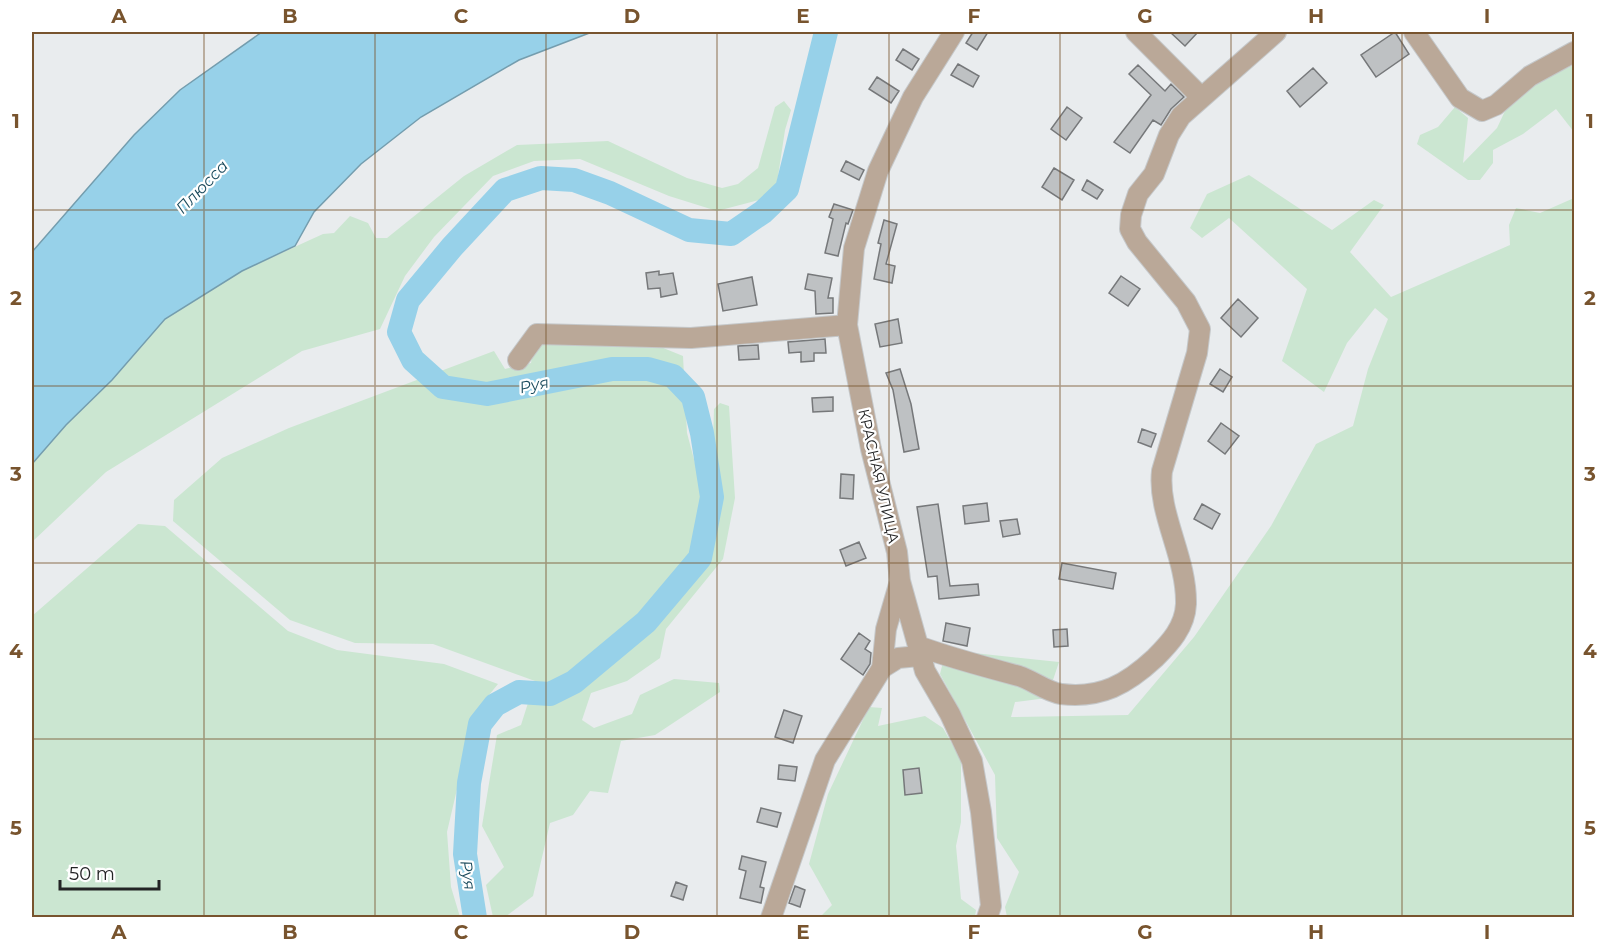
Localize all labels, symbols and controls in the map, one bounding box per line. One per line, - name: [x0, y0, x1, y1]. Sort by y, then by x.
- text: A: [110, 4, 127, 28]
- text: B: [282, 4, 298, 28]
- text: C: [454, 4, 469, 28]
- text: D: [624, 4, 640, 28]
- text: E: [796, 4, 810, 28]
- text: F: [968, 4, 981, 28]
- text: G: [1137, 4, 1153, 28]
- text: H: [1308, 4, 1324, 28]
- text: I: [1484, 4, 1490, 28]
- text: 1: [12, 109, 20, 133]
- text: 1: [1586, 109, 1594, 133]
- water label: Плюсса: [172, 156, 232, 218]
- text: 2: [10, 286, 22, 310]
- text: 2: [1584, 286, 1596, 310]
- water label: Руя: [518, 373, 550, 397]
- street label: КРАСНАЯ УЛИЦА: [854, 407, 904, 545]
- text: 3: [9, 462, 22, 486]
- text: 3: [1583, 462, 1596, 486]
- text: 4: [9, 639, 23, 663]
- text: 4: [1583, 639, 1597, 663]
- text: 5: [10, 816, 22, 840]
- text: 5: [1584, 816, 1596, 840]
- scale bar: [60, 853, 159, 891]
- water label: Руя: [456, 859, 480, 891]
- text: 50 m: [69, 863, 115, 885]
- text: A: [110, 920, 127, 944]
- text: B: [282, 920, 298, 944]
- text: C: [454, 920, 469, 944]
- text: D: [624, 920, 640, 944]
- text: E: [796, 920, 810, 944]
- text: F: [968, 920, 981, 944]
- text: G: [1137, 920, 1153, 944]
- text: H: [1308, 920, 1324, 944]
- text: I: [1484, 920, 1490, 944]

